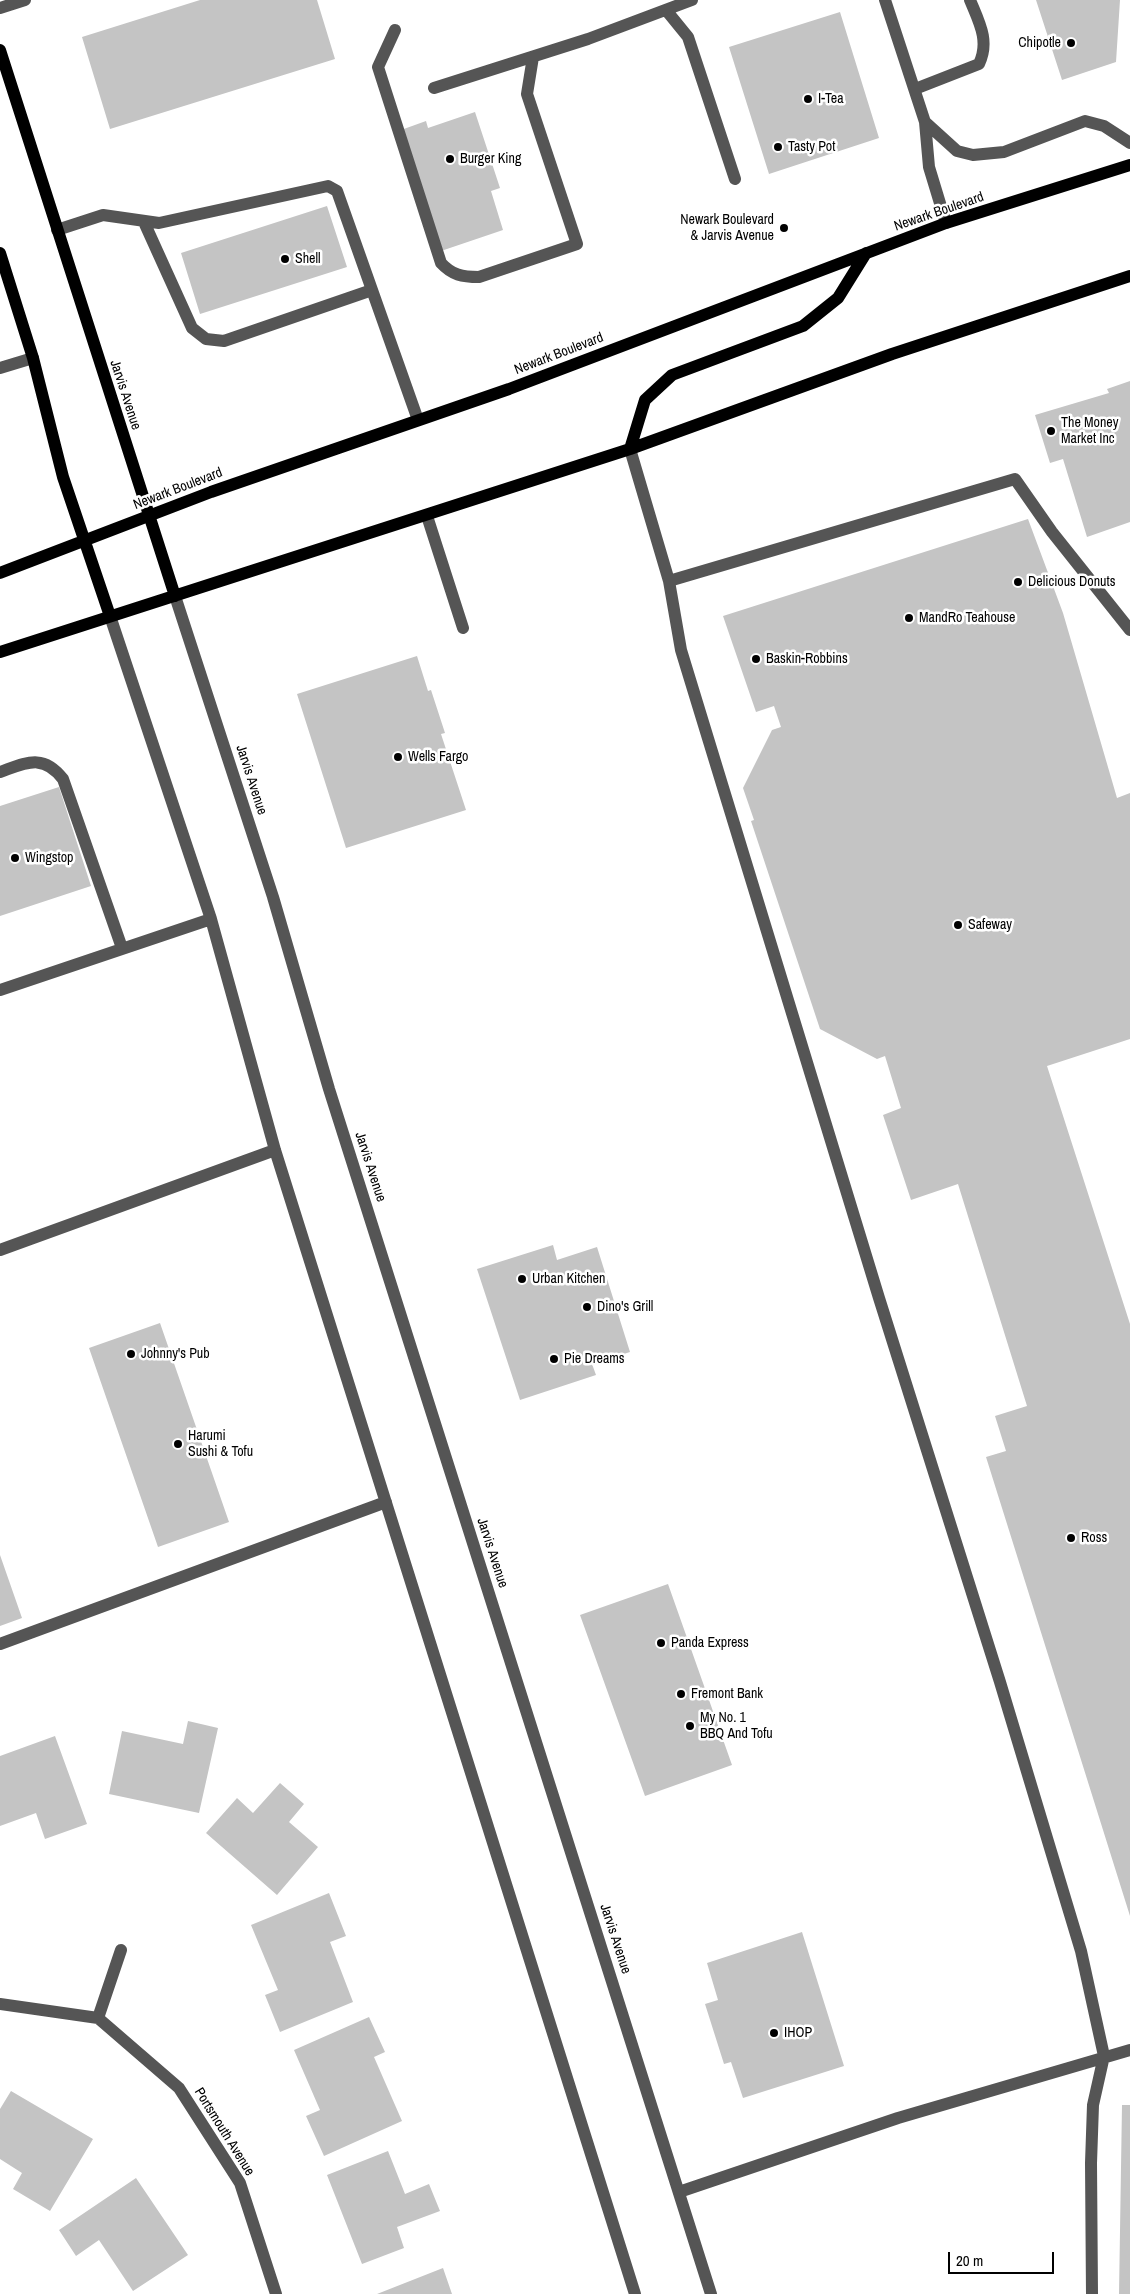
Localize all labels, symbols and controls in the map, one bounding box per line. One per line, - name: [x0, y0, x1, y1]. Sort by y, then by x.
- place label: Chipotle: [1018, 35, 1061, 51]
- marker: Chipotle: [1065, 37, 1077, 49]
- place label: I-Tea: [818, 91, 844, 107]
- marker: I-Tea: [802, 93, 814, 105]
- place label: Tasty Pot: [788, 139, 835, 155]
- marker: Tasty Pot: [772, 141, 784, 153]
- place label: Burger King: [460, 151, 521, 167]
- marker: Burger King: [444, 153, 456, 165]
- street label: Newark Boulevard: [892, 189, 986, 235]
- place label: Newark Boulevard & Jarvis Avenue: [680, 212, 774, 244]
- marker: Newark Boulevard & Jarvis Avenue: [778, 222, 790, 234]
- place label: Shell: [295, 251, 321, 267]
- marker: Shell: [279, 253, 291, 265]
- street label: Newark Boulevard: [512, 329, 606, 379]
- street label: Jarvis Avenue: [106, 358, 144, 432]
- place label: The Money Market Inc: [1061, 415, 1118, 448]
- marker: The Money Market Inc: [1045, 425, 1057, 437]
- street label: Newark Boulevard: [131, 464, 225, 514]
- place label: Delicious Donuts: [1028, 574, 1115, 590]
- marker: Delicious Donuts: [1012, 576, 1024, 588]
- place label: MandRo Teahouse: [919, 610, 1015, 626]
- marker: MandRo Teahouse: [903, 612, 915, 624]
- place label: Baskin-Robbins: [766, 651, 848, 667]
- marker: Baskin-Robbins: [750, 653, 762, 665]
- street label: Jarvis Avenue: [232, 743, 270, 817]
- place label: Wells Fargo: [408, 749, 468, 765]
- marker: Wells Fargo: [392, 751, 404, 763]
- place label: Wingstop: [25, 850, 73, 866]
- marker: Wingstop: [9, 852, 21, 864]
- place label: Safeway: [968, 917, 1012, 933]
- marker: Safeway: [952, 919, 964, 931]
- street label: Jarvis Avenue: [351, 1130, 389, 1204]
- place label: Urban Kitchen: [532, 1271, 605, 1287]
- marker: Urban Kitchen: [516, 1273, 528, 1285]
- place label: Dino's Grill: [597, 1299, 653, 1315]
- marker: Dino's Grill: [581, 1301, 593, 1313]
- place label: Johnny's Pub: [141, 1346, 210, 1362]
- marker: Johnny's Pub: [125, 1348, 137, 1360]
- place label: Pie Dreams: [564, 1351, 625, 1367]
- marker: Pie Dreams: [548, 1353, 560, 1365]
- place label: Harumi Sushi & Tofu: [188, 1428, 253, 1460]
- marker: Harumi Sushi & Tofu: [172, 1438, 184, 1450]
- street label: Jarvis Avenue: [473, 1516, 511, 1590]
- place label: Ross: [1081, 1530, 1107, 1546]
- marker: Ross: [1065, 1532, 1077, 1544]
- place label: Panda Express: [671, 1635, 749, 1651]
- marker: Panda Express: [655, 1637, 667, 1649]
- place label: Fremont Bank: [691, 1686, 763, 1702]
- marker: Fremont Bank: [675, 1688, 687, 1700]
- place label: My No. 1 BBQ And Tofu: [700, 1710, 773, 1742]
- marker: My No. 1 BBQ And Tofu: [684, 1720, 696, 1732]
- street label: Jarvis Avenue: [596, 1902, 634, 1976]
- place label: IHOP: [784, 2025, 812, 2041]
- marker: IHOP: [768, 2027, 780, 2039]
- street label: Portsmouth Avenue: [190, 2085, 258, 2179]
- scale bar: [950, 2242, 1056, 2274]
- text: 20 m: [956, 2250, 983, 2271]

